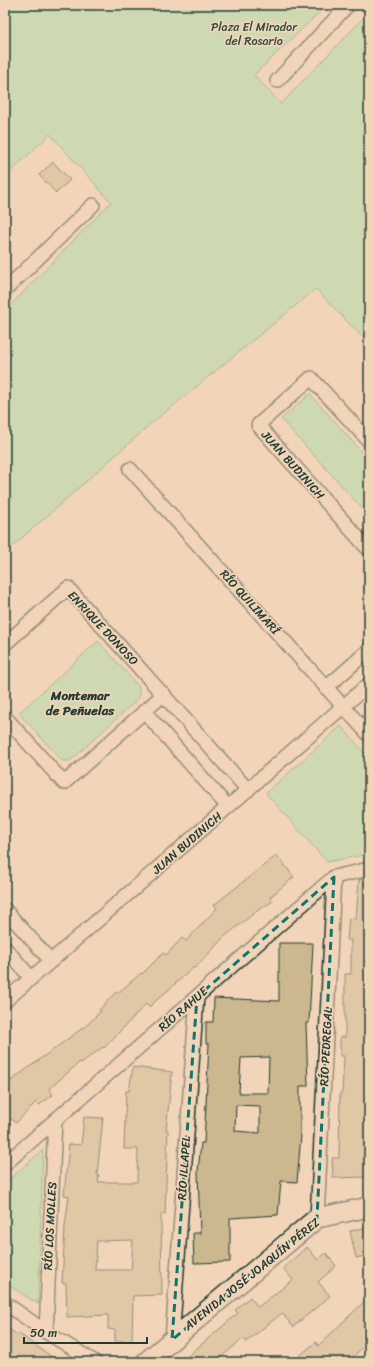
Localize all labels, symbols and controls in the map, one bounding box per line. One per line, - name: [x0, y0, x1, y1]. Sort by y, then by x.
- park label: Plaza El Mirador del Rosario: [211, 16, 298, 52]
- street label: JUAN BUDINICH: [255, 424, 331, 505]
- street label: RÍO QUILIMARÍ: [214, 564, 286, 641]
- street label: ENRIQUE DONOSO: [62, 585, 144, 671]
- district label: Montemar de Peñuelas: [46, 684, 115, 722]
- street label: JUAN BUDINICH: [146, 806, 228, 881]
- street label: RÍO RAHUE: [153, 980, 214, 1037]
- street label: RÍO PEDREGAL: [313, 1007, 339, 1087]
- street label: RÍO ILLAPEL: [171, 1135, 197, 1201]
- street label: RÍO LOS MOLLES: [37, 1181, 63, 1271]
- street label: AVENIDA JOSÉ JOAQUÍN PÉREZ: [178, 1212, 325, 1337]
- scale bar: [24, 1319, 147, 1345]
- text: 50 m: [30, 1322, 57, 1344]

